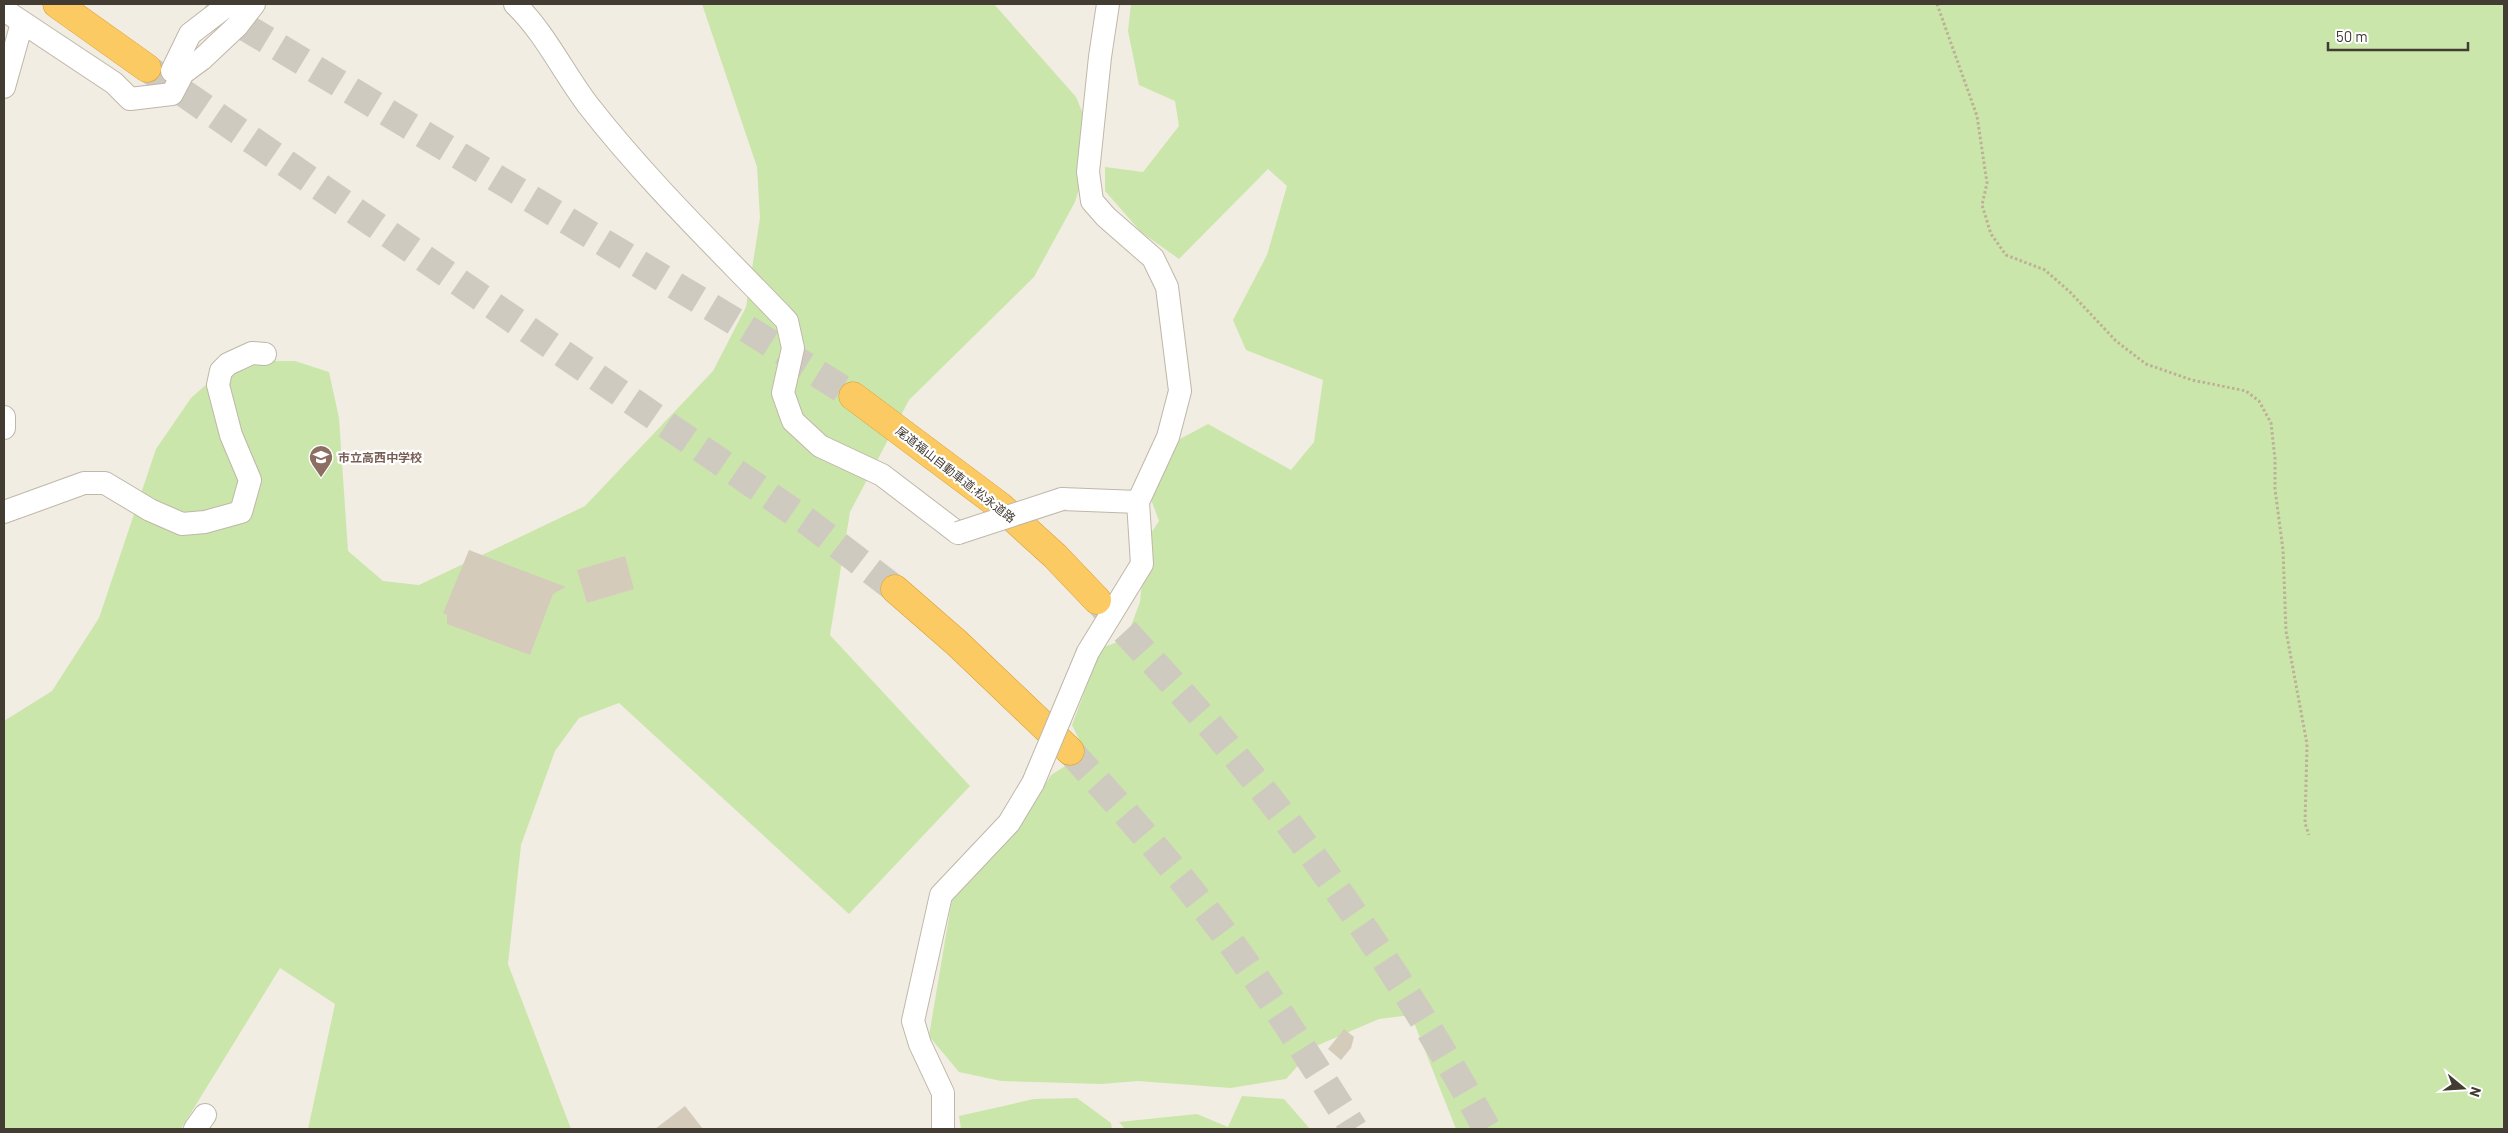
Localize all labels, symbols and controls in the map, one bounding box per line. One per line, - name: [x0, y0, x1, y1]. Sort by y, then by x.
- scale bar: [2328, 20, 2468, 52]
- text: 50 m: [2336, 27, 2368, 45]
- street label: 尾道福山自動車道;松永道路: [893, 423, 1019, 525]
- school or university icon: 市立高西中学校: [308, 444, 334, 478]
- place label: 市立高西中学校: [338, 450, 422, 464]
- north arrow: [2438, 1063, 2488, 1113]
- text: N: [2466, 1085, 2485, 1099]

